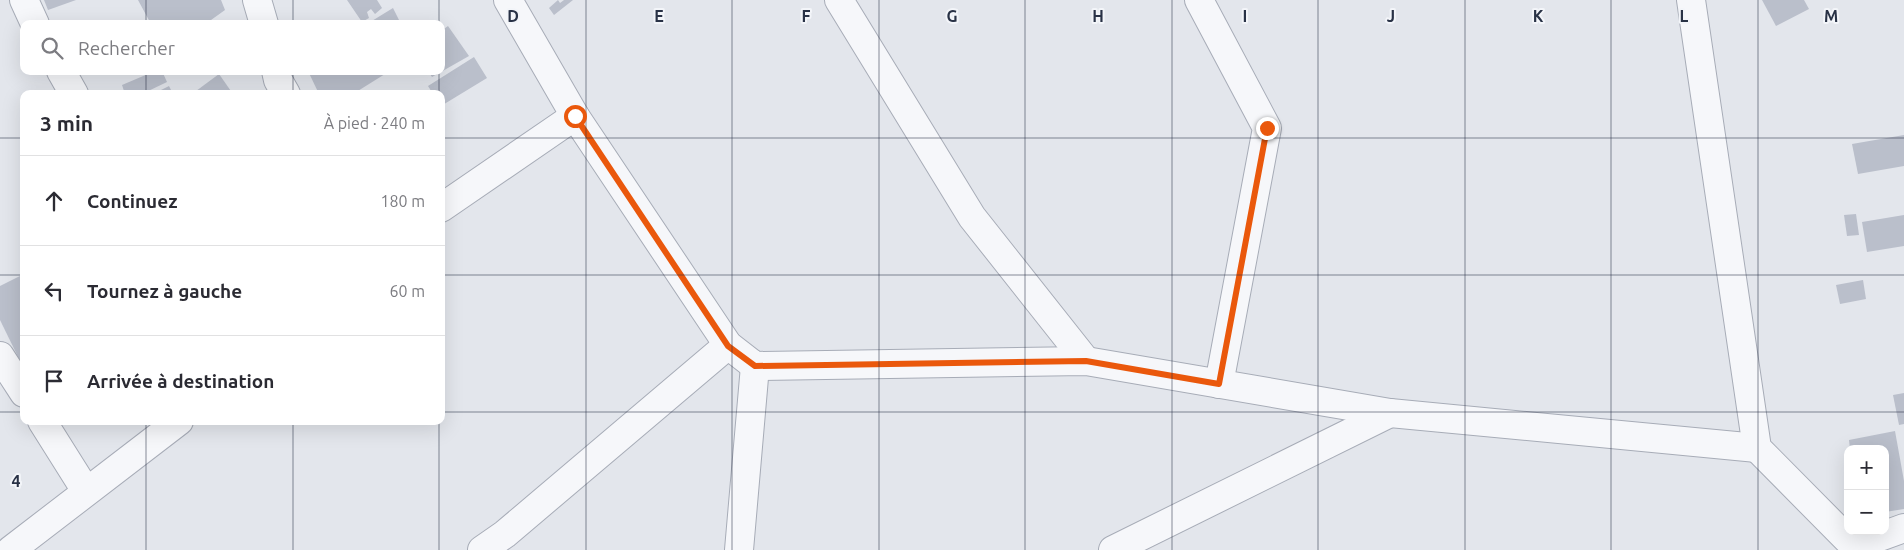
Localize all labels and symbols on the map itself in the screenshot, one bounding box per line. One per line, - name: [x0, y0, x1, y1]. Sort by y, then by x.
- text: D: [507, 7, 519, 25]
- text: E: [654, 7, 664, 25]
- text: F: [802, 7, 811, 25]
- text: G: [946, 7, 958, 25]
- text: H: [1092, 7, 1104, 25]
- text: I: [1243, 7, 1247, 25]
- text: J: [1387, 7, 1395, 25]
- text: K: [1533, 7, 1544, 25]
- text: L: [1680, 7, 1689, 25]
- text: M: [1824, 7, 1838, 25]
- route start: [564, 105, 587, 128]
- route end: [1256, 117, 1279, 140]
- text: 4: [11, 472, 21, 490]

